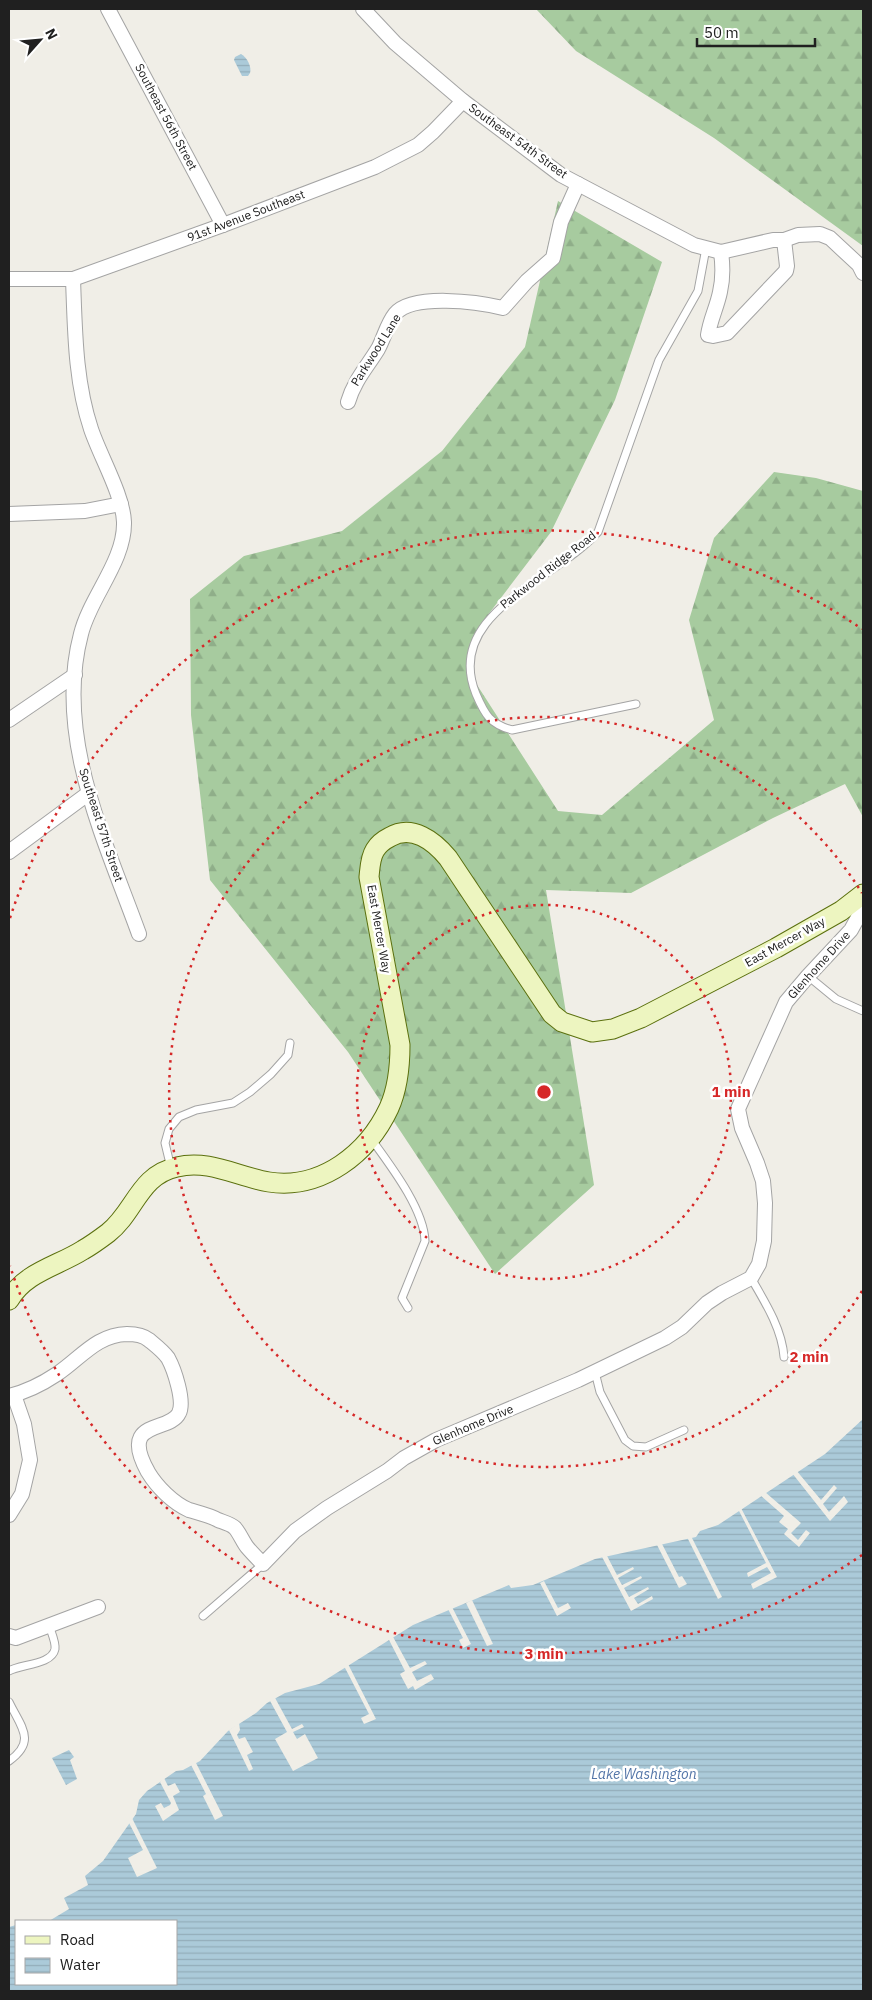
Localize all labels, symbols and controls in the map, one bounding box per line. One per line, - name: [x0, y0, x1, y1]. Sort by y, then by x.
- north arrow: [15, 15, 65, 65]
- scale bar: [697, 15, 814, 47]
- text: 50 m: [704, 23, 739, 42]
- text: N: [41, 25, 62, 43]
- street label: Southeast 56th Street: [132, 61, 201, 173]
- street label: Southeast 54th Street: [466, 100, 571, 181]
- street label: 91st Avenue Southeast: [185, 186, 307, 245]
- street label: Parkwood Lane: [347, 310, 404, 389]
- street label: Parkwood Ridge Road: [497, 527, 599, 612]
- street label: Southeast 57th Street: [76, 766, 127, 884]
- street label: East Mercer Way: [364, 883, 395, 974]
- street label: East Mercer Way: [742, 913, 828, 970]
- street label: Glenhome Drive: [784, 927, 853, 1002]
- text: 1 min: [711, 1082, 751, 1101]
- centre of rings: [535, 1083, 553, 1101]
- text: 2 min: [789, 1347, 829, 1366]
- street label: Glenhome Drive: [430, 1401, 516, 1448]
- text: 3 min: [524, 1644, 564, 1663]
- water label: Lake Washington: [591, 1765, 697, 1783]
- legend: [15, 1920, 178, 1985]
- text: Road: [60, 1930, 95, 1949]
- text: Water: [60, 1955, 101, 1974]

